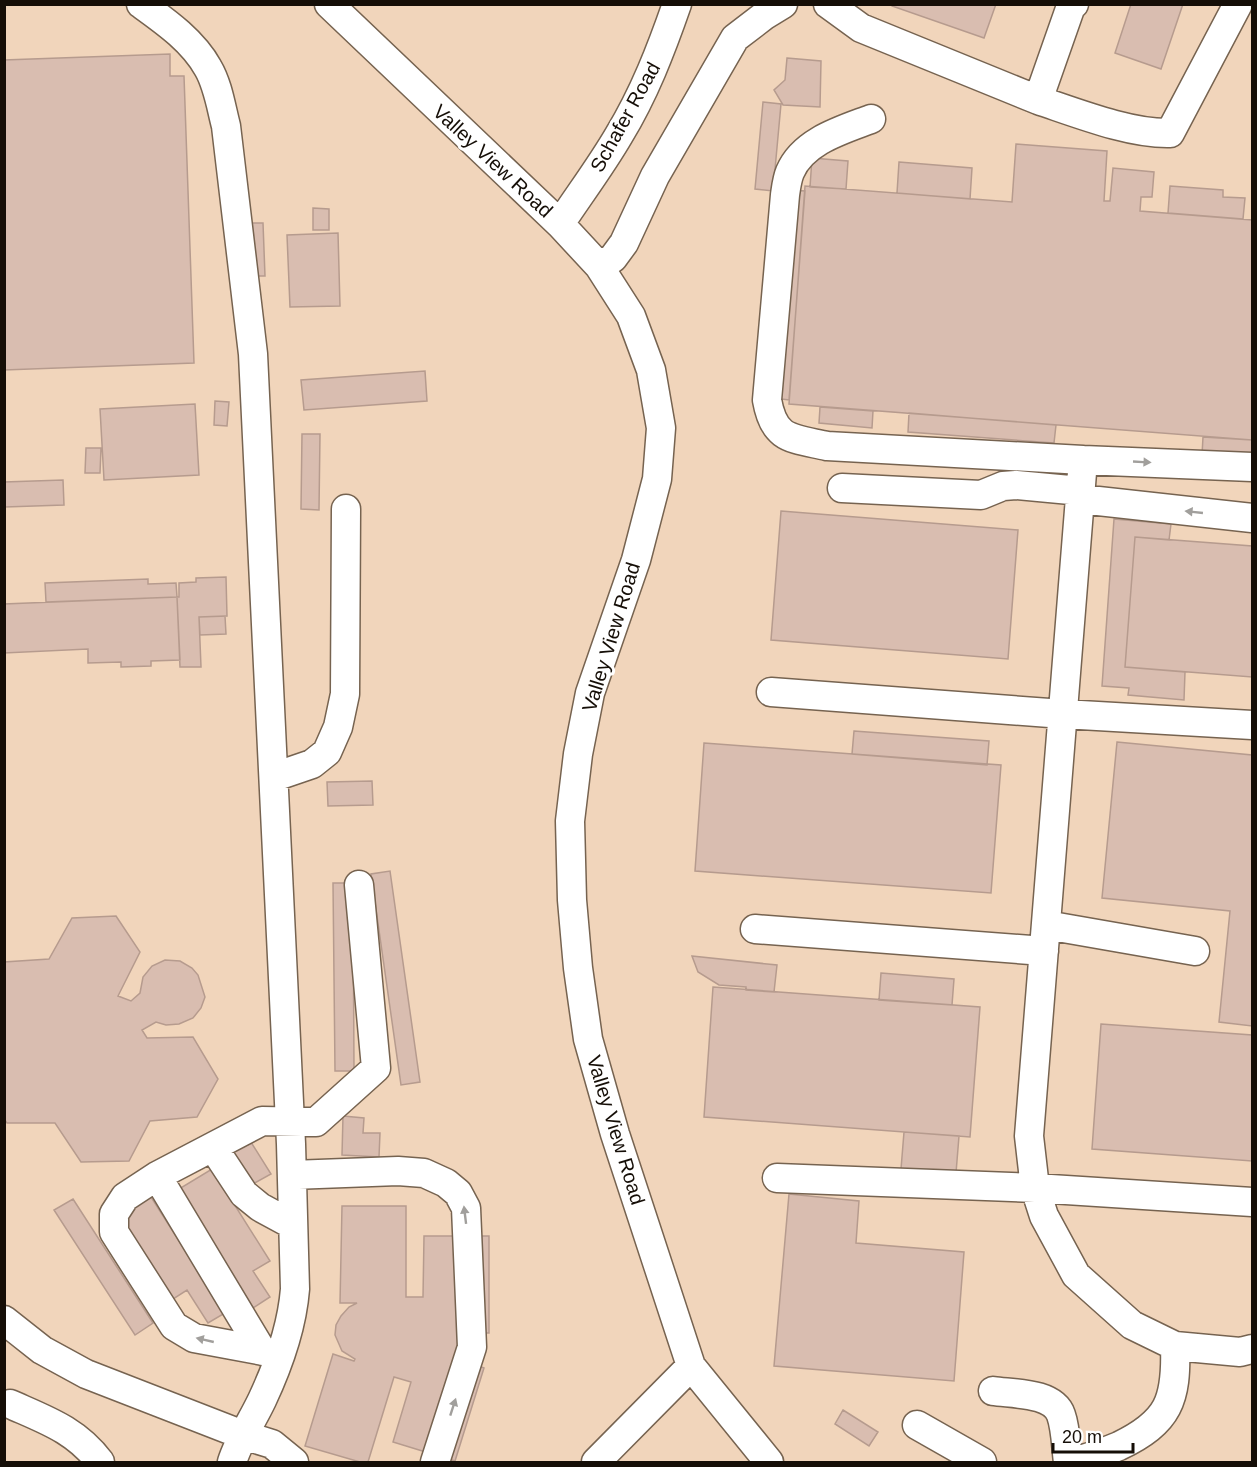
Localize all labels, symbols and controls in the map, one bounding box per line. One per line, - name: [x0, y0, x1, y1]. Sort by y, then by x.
- street label: Schafer Road: [586, 58, 664, 176]
- street label: Valley View Road: [429, 100, 557, 222]
- one-way arrow: [1132, 458, 1151, 467]
- one-way arrow: [1185, 507, 1204, 517]
- street label: Valley View Road: [578, 560, 644, 714]
- street label: Valley View Road: [583, 1053, 649, 1207]
- one-way arrow: [461, 1205, 470, 1224]
- one-way arrow: [196, 1335, 214, 1345]
- one-way arrow: [449, 1398, 458, 1416]
- scale bar: [1053, 1416, 1132, 1454]
- text: 20 m: [1062, 1427, 1102, 1447]

